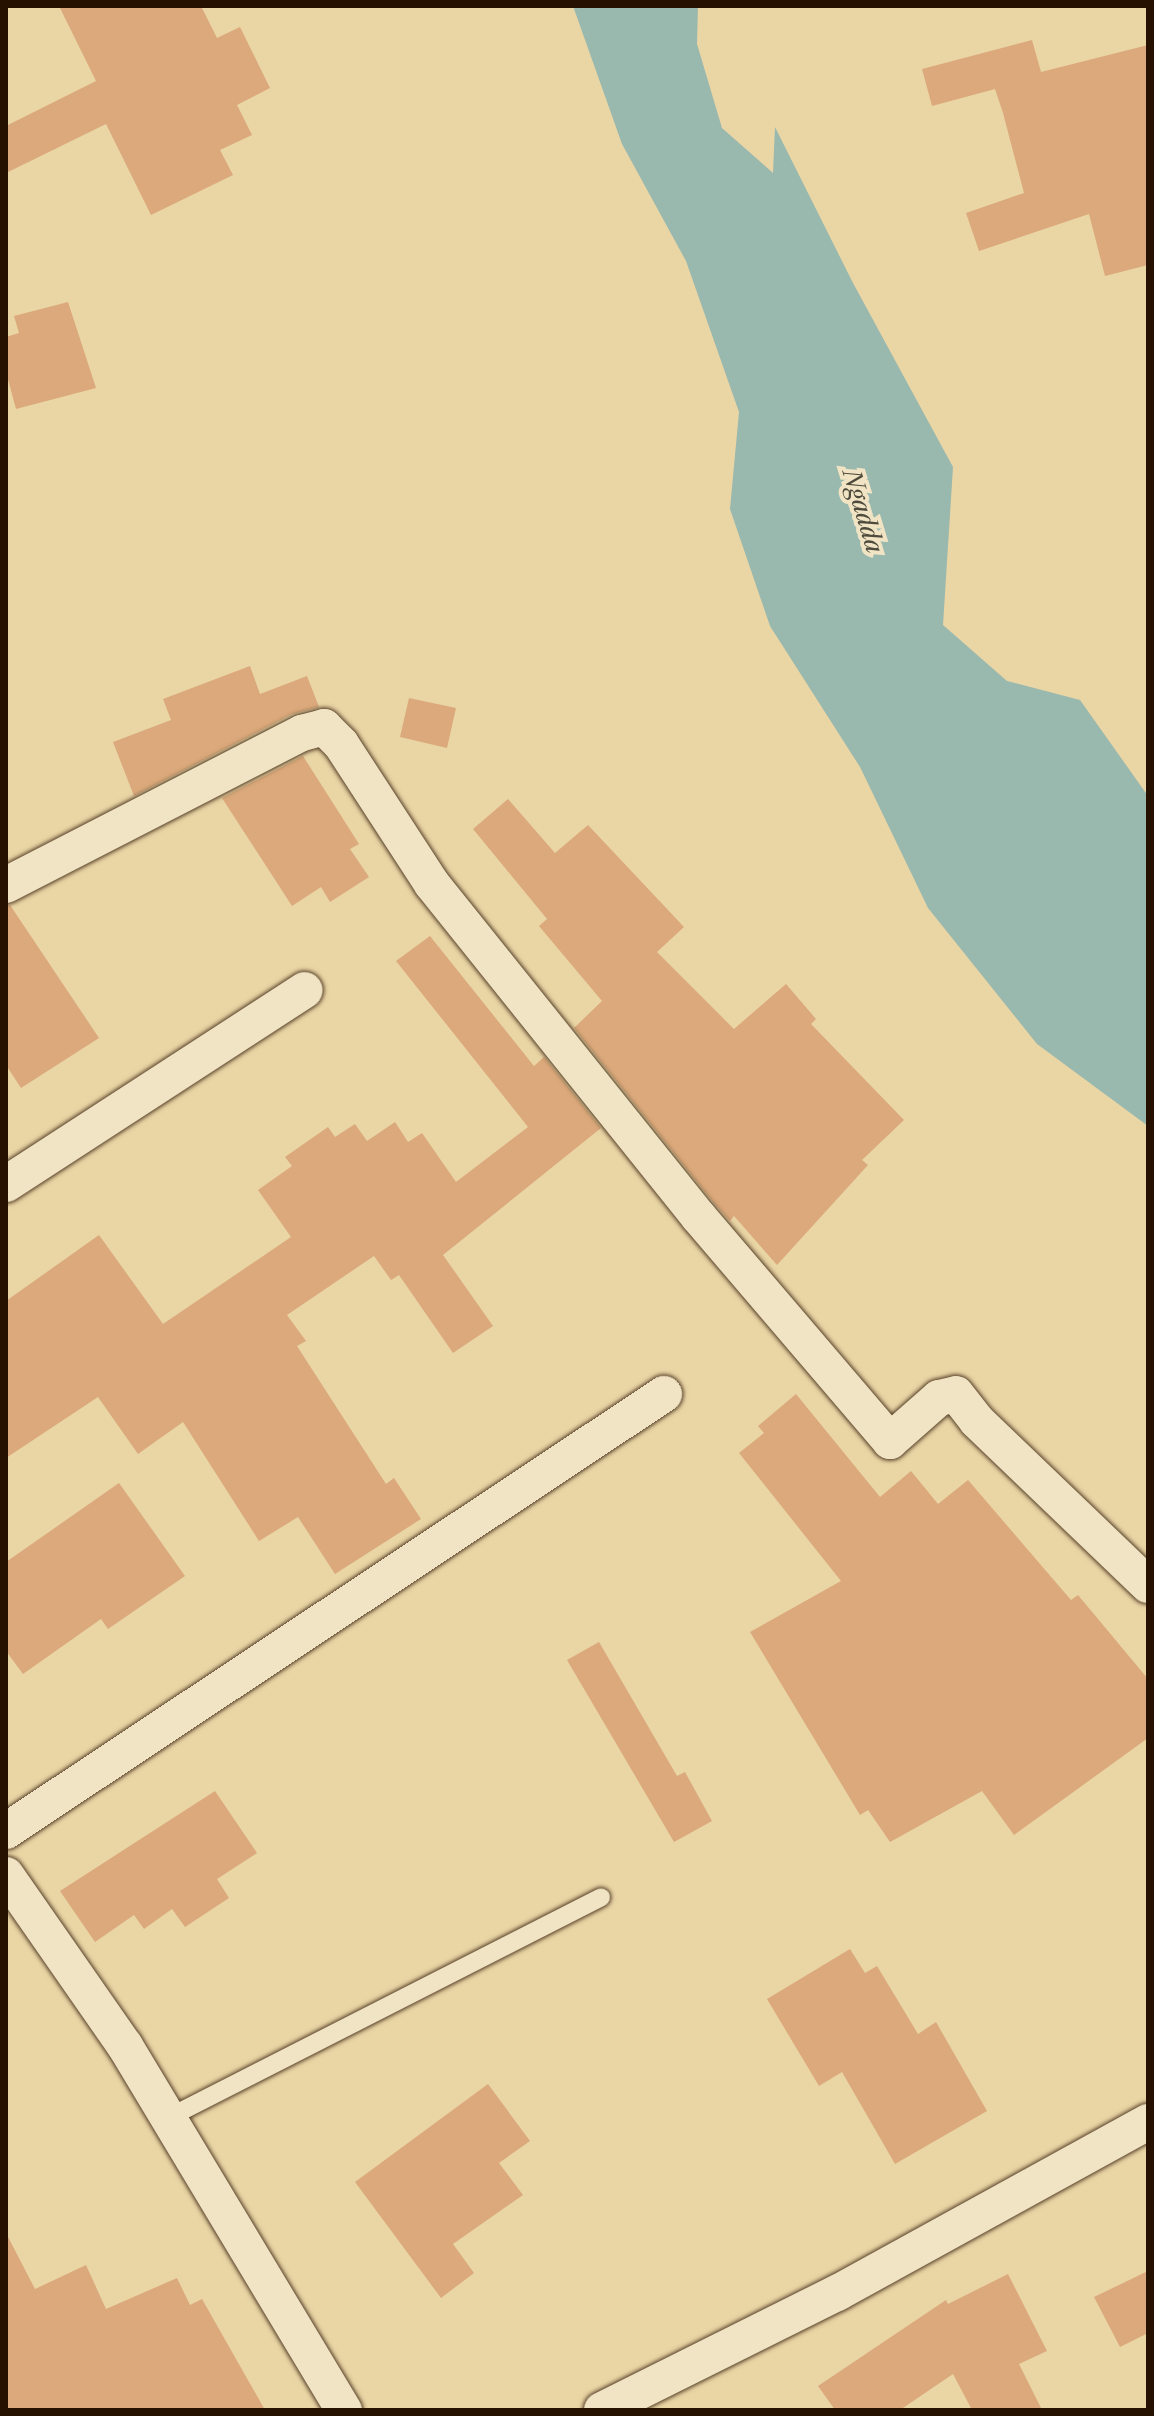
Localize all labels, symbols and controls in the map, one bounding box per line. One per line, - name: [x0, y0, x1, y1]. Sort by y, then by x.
- water label: Ngadda: [837, 465, 889, 557]

